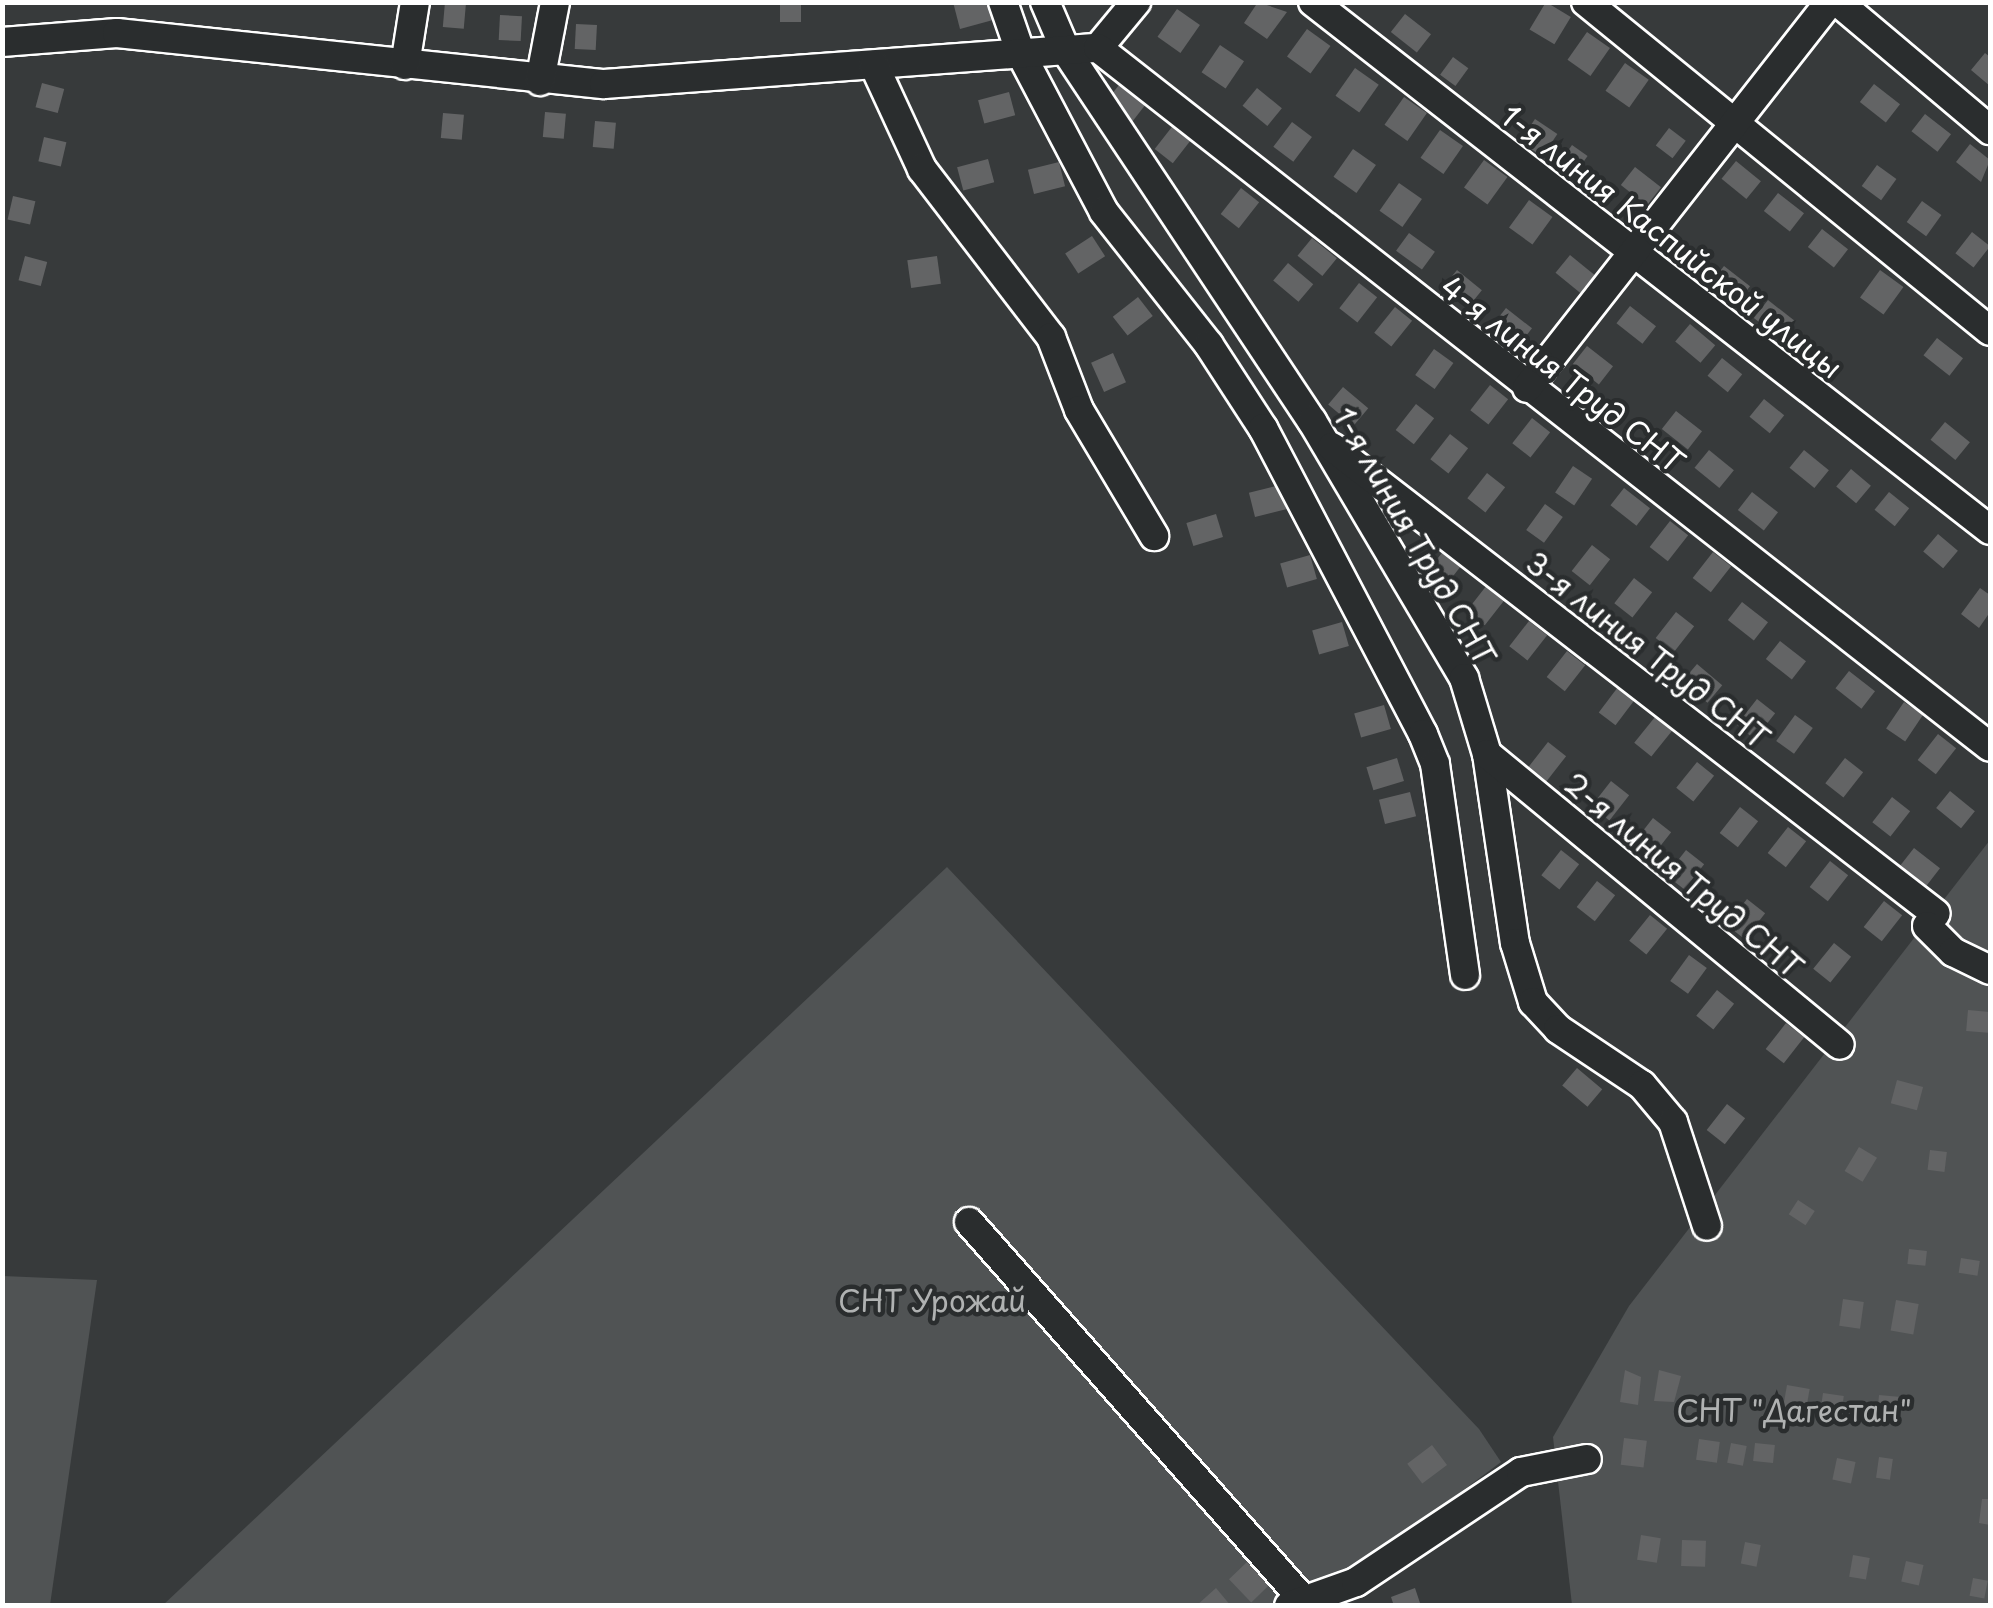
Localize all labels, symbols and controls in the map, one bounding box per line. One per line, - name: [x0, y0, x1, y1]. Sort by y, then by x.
- street label: 1-я линия Каспийской улицы: [1493, 96, 1851, 386]
- street label: 4-я линия Труд СНТ: [1432, 266, 1694, 482]
- street label: 1-я линия Труд СНТ: [1325, 398, 1505, 674]
- street label: 3-я линия Труд СНТ: [1517, 542, 1779, 758]
- street label: 2-я линия Труд СНТ: [1556, 763, 1812, 987]
- park label: СНТ Урожай: [837, 1282, 1027, 1318]
- park label: СНТ "Дагестан": [1676, 1392, 1912, 1428]

